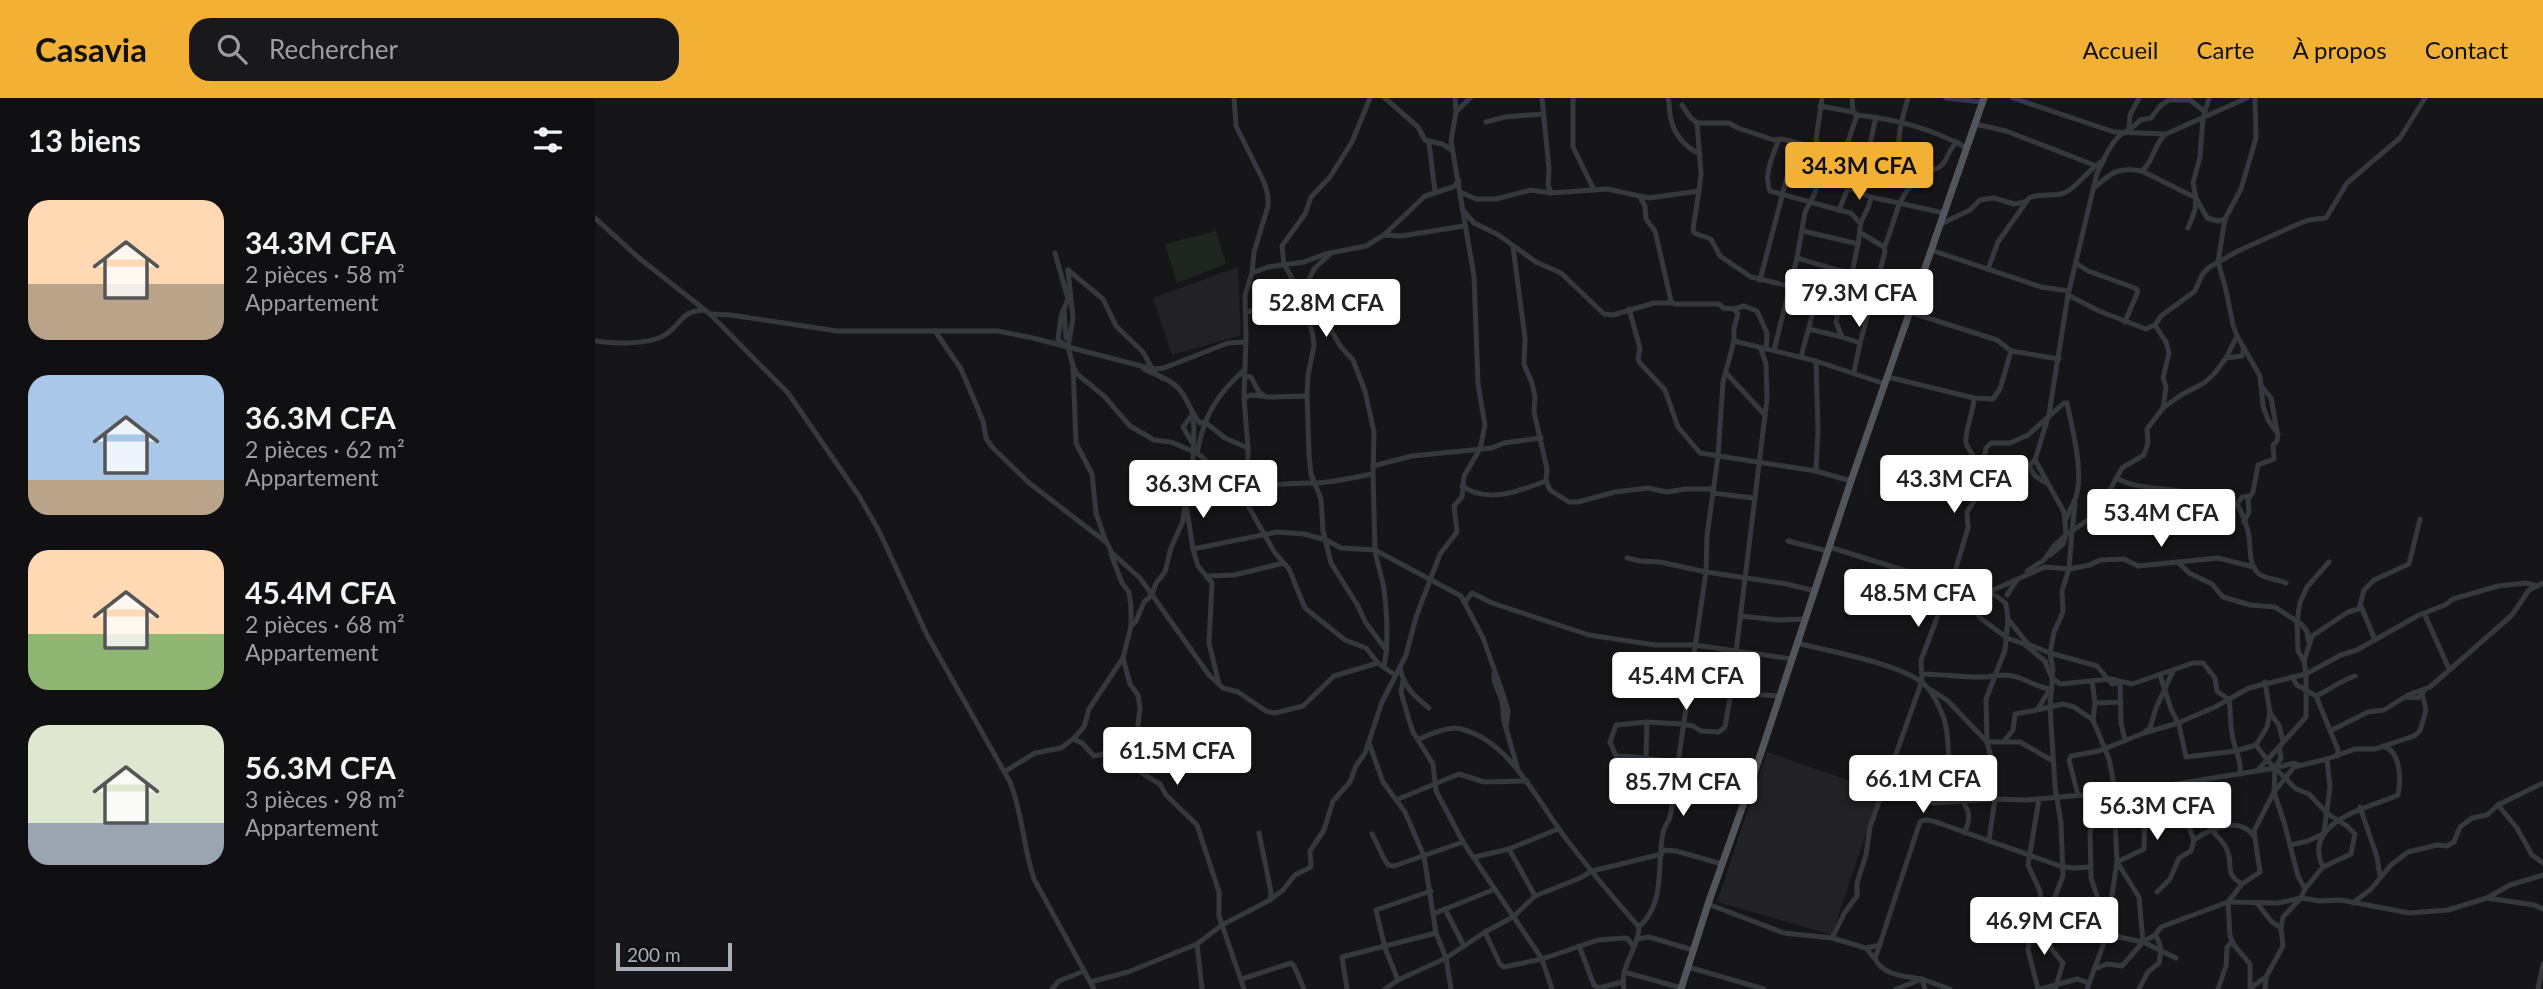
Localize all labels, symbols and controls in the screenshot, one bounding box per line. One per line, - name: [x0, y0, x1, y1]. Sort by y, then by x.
- search box: [189, 18, 679, 81]
- text: Casavia: [35, 29, 147, 69]
- icon: search: [213, 30, 251, 68]
- text: Rechercher: [269, 33, 398, 65]
- text: Accueil: [2082, 35, 2158, 64]
- text: Carte: [2196, 35, 2254, 64]
- text: À propos: [2292, 35, 2387, 64]
- text: Contact: [2425, 35, 2508, 64]
- icon: filters: [529, 121, 567, 159]
- text: 13 biens: [28, 122, 141, 158]
- pin: 34.3M CFA: [1779, 142, 1939, 202]
- text: 34.3M CFA: [1801, 151, 1917, 179]
- text: 34.3M CFA: [245, 224, 396, 260]
- icon: home: [84, 228, 168, 312]
- text: 2 pièces · 58 m²: [245, 260, 405, 288]
- pin: 79.3M CFA: [1779, 270, 1939, 329]
- text: 79.3M CFA: [1801, 278, 1917, 306]
- pin: 52.8M CFA: [1246, 280, 1406, 339]
- text: Appartement: [245, 288, 378, 316]
- text: 52.8M CFA: [1268, 288, 1384, 316]
- text: 36.3M CFA: [245, 399, 396, 435]
- icon: home: [84, 403, 168, 487]
- text: 2 pièces · 62 m²: [245, 435, 405, 463]
- pin: 43.3M CFA: [1874, 456, 2034, 515]
- pin: 36.3M CFA: [1123, 460, 1283, 520]
- text: Appartement: [245, 463, 378, 491]
- text: 43.3M CFA: [1896, 464, 2012, 492]
- text: 36.3M CFA: [1145, 469, 1261, 497]
- pin: 53.4M CFA: [2081, 490, 2241, 549]
- text: 53.4M CFA: [2103, 498, 2219, 526]
- pin: 48.5M CFA: [1838, 570, 1998, 629]
- text: 45.4M CFA: [245, 574, 396, 610]
- icon: home: [84, 578, 168, 662]
- text: 48.5M CFA: [1860, 578, 1976, 606]
- text: 2 pièces · 68 m²: [245, 610, 405, 638]
- text: Appartement: [245, 638, 378, 666]
- pin: 45.4M CFA: [1606, 652, 1766, 712]
- text: 45.4M CFA: [1628, 661, 1744, 689]
- pin: 61.5M CFA: [1097, 728, 1257, 787]
- text: 61.5M CFA: [1119, 736, 1235, 764]
- text: 56.3M CFA: [245, 749, 396, 785]
- icon: home: [84, 753, 168, 837]
- pin: 66.1M CFA: [1843, 756, 2003, 815]
- pin: 85.7M CFA: [1603, 758, 1763, 818]
- text: 66.1M CFA: [1865, 764, 1981, 792]
- text: 85.7M CFA: [1625, 767, 1741, 795]
- pin: 56.3M CFA: [2077, 782, 2237, 842]
- text: 3 pièces · 98 m²: [245, 785, 405, 813]
- text: 56.3M CFA: [2099, 791, 2215, 819]
- text: Appartement: [245, 813, 378, 841]
- pin: 46.9M CFA: [1964, 898, 2124, 957]
- text: 46.9M CFA: [1986, 906, 2102, 934]
- scale bar: [616, 940, 731, 972]
- text: 200 m: [627, 943, 681, 966]

